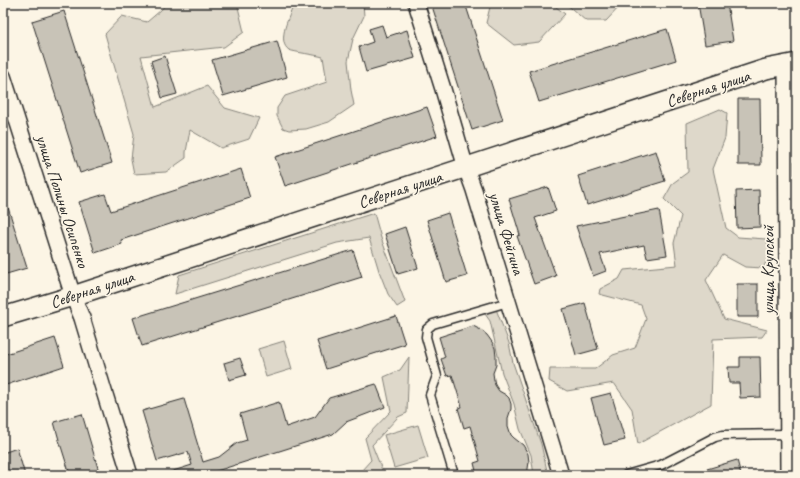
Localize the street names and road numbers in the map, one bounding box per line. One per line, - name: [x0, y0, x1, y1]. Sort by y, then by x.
- street label: Северная улица: [664, 65, 754, 112]
- street label: улица Полины Осипенко: [31, 131, 94, 271]
- street label: Северная улица: [356, 166, 446, 213]
- street label: улица Фейгина: [484, 188, 529, 278]
- street label: улица Крупской: [758, 225, 779, 316]
- street label: Северная улица: [48, 266, 138, 313]

